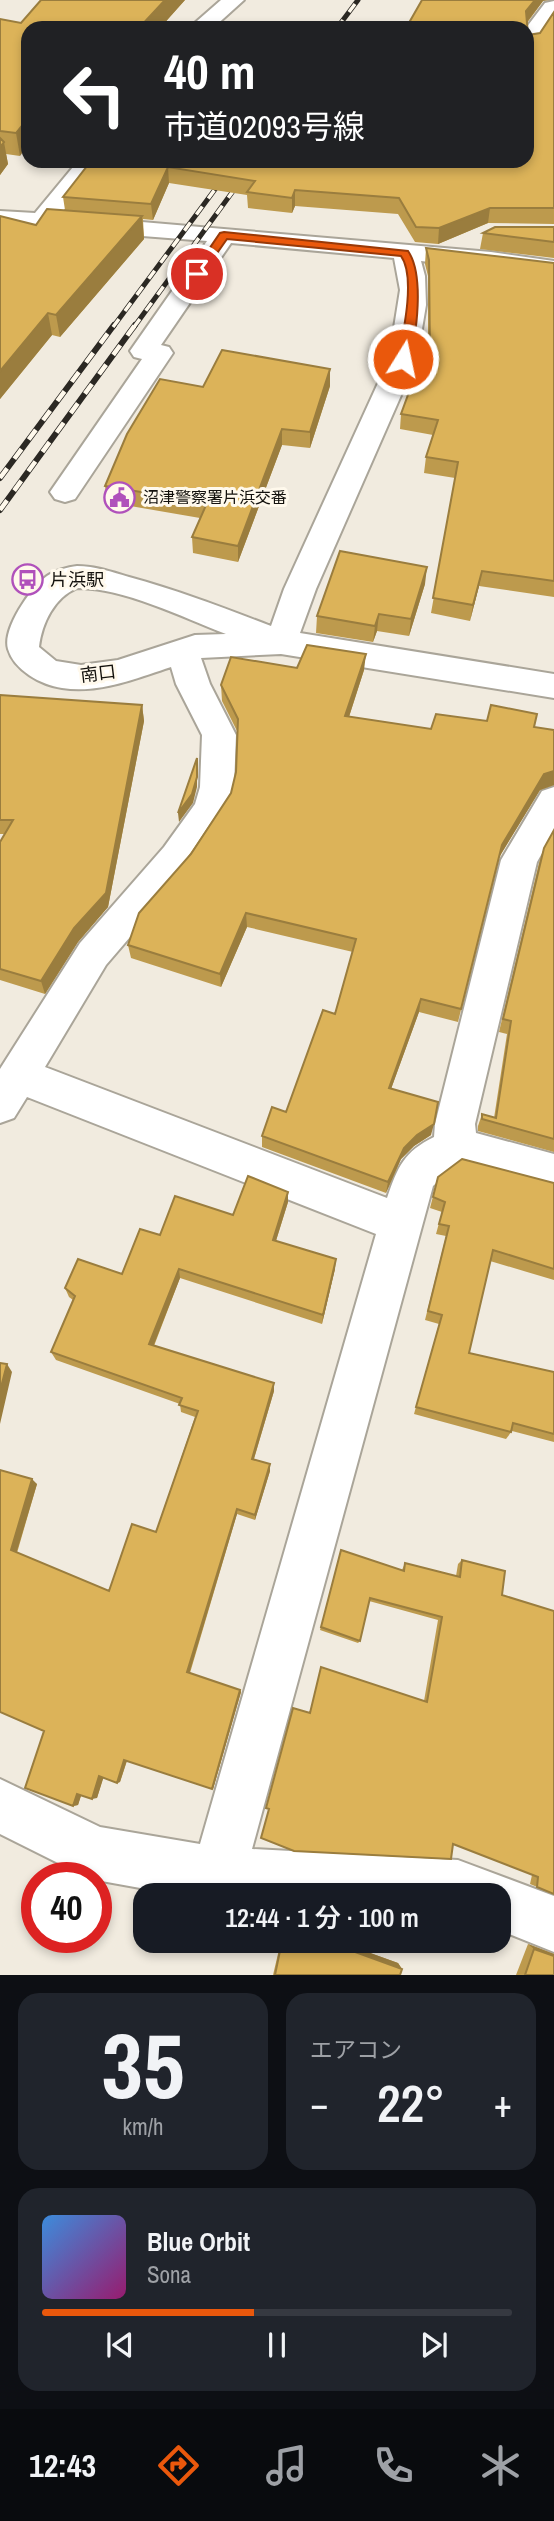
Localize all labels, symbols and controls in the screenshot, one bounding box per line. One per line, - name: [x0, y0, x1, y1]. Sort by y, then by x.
- text: 40 m: [164, 38, 256, 104]
- icon: left: [49, 49, 140, 140]
- text: 市道02093号線: [164, 105, 365, 148]
- pin: [167, 244, 227, 304]
- icon: arrive: [178, 255, 216, 293]
- position arrow: [366, 322, 440, 396]
- public building icon: 沼津警察署片浜交番: [103, 480, 137, 514]
- place label: 沼津警察署片浜交番: [143, 486, 287, 508]
- bus stop icon: 片浜駅: [10, 562, 44, 596]
- place label: 片浜駅: [50, 567, 104, 592]
- street label: 南口: [79, 658, 117, 688]
- speed limit sign: 40: [21, 1862, 112, 1953]
- text: 12:44 · 1 分 · 100 m: [225, 1900, 419, 1935]
- text: 35: [102, 2004, 185, 2126]
- text: エアコン: [310, 2034, 402, 2065]
- text: 22°: [377, 2068, 445, 2138]
- text: −: [310, 2078, 328, 2129]
- text: +: [494, 2078, 512, 2129]
- text: km/h: [123, 2111, 163, 2142]
- text: Blue Orbit: [147, 2224, 250, 2259]
- text: Sona: [147, 2259, 191, 2290]
- icon: previous: [101, 2326, 139, 2364]
- icon: pause: [258, 2326, 296, 2364]
- icon: next: [415, 2326, 453, 2364]
- icon: directions: [154, 2441, 203, 2490]
- icon: music: [262, 2441, 311, 2490]
- icon: phone: [369, 2441, 418, 2490]
- icon: climate: [476, 2441, 525, 2490]
- text: 12:43: [29, 2444, 96, 2487]

